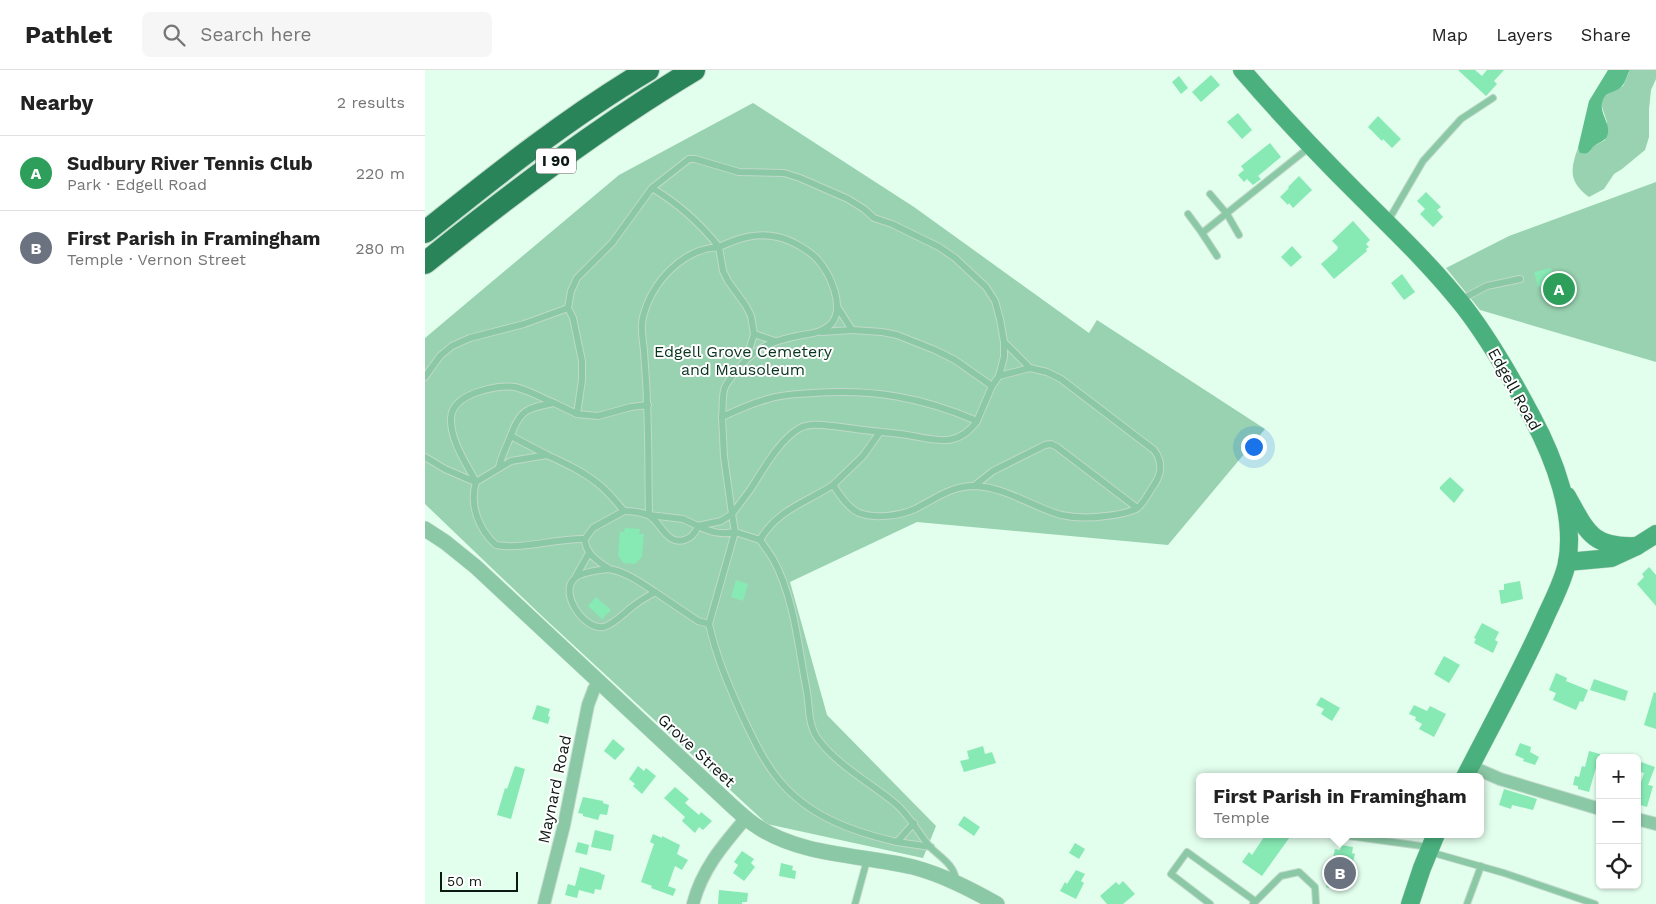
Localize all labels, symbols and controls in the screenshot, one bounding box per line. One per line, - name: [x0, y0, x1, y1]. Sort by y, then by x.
- search box: [142, 12, 492, 57]
- text: Pathlet: [25, 21, 112, 49]
- icon: search: [160, 21, 188, 49]
- text: Search here: [200, 23, 312, 46]
- text: Map: [1431, 24, 1468, 45]
- text: Layers: [1496, 24, 1553, 45]
- text: Share: [1581, 24, 1631, 45]
- text: Nearby: [20, 90, 93, 115]
- text: 2 results: [337, 93, 405, 112]
- road number: I 90: [536, 148, 576, 174]
- text: Sudbury River Tennis Club: [67, 152, 313, 175]
- text: A: [31, 164, 41, 183]
- text: 220 m: [356, 164, 405, 183]
- text: Park · Edgell Road: [67, 175, 207, 194]
- text: First Parish in Framingham: [67, 227, 320, 250]
- text: B: [31, 239, 41, 258]
- text: 280 m: [355, 239, 405, 258]
- text: Temple · Vernon Street: [67, 250, 246, 269]
- pin: A: [1543, 270, 1575, 308]
- park label: Edgell Grove Cemetery and Mausoleum: [654, 342, 833, 379]
- street label: Edgell Road: [1484, 345, 1545, 434]
- your location: [1241, 434, 1267, 460]
- street label: Grove Street: [654, 710, 739, 791]
- street label: Maynard Road: [534, 733, 575, 845]
- map controls: [1596, 754, 1641, 889]
- button: +: [1596, 754, 1641, 799]
- popup: [1196, 773, 1484, 838]
- text: First Parish in Framingham: [1213, 785, 1467, 808]
- button: −: [1596, 799, 1641, 844]
- text: Temple: [1213, 808, 1270, 827]
- button: locate: [1596, 844, 1641, 889]
- pin: B: [1324, 854, 1356, 892]
- scale bar: [440, 869, 517, 892]
- text: 50 m: [447, 873, 482, 889]

